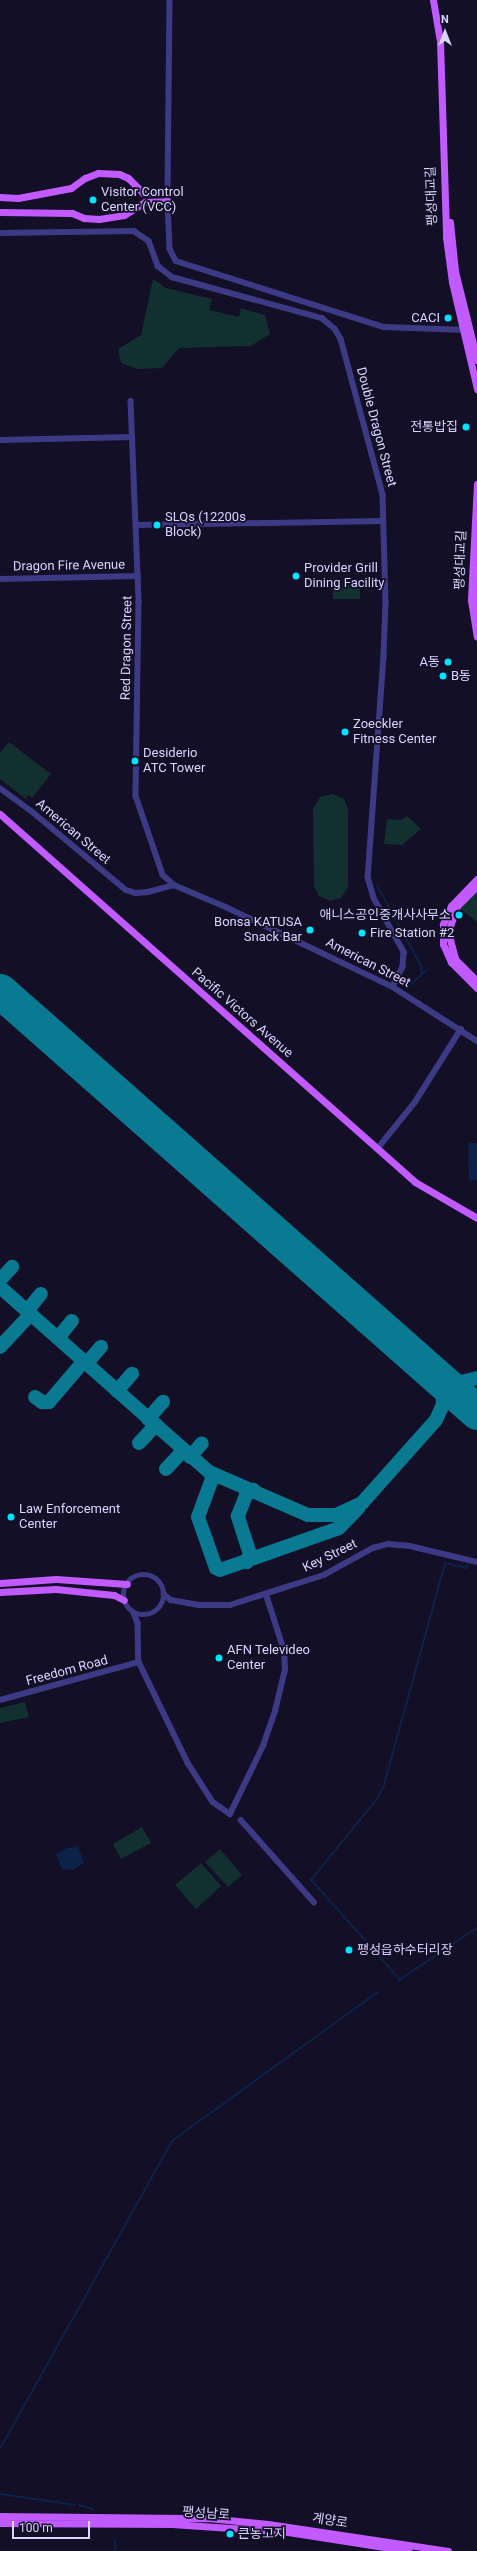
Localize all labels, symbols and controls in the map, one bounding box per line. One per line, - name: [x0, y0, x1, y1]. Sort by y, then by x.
- north arrow: [425, 12, 465, 52]
- text: N: [441, 13, 449, 26]
- street label: 팽성대교길: [423, 166, 441, 226]
- place label: Visitor Control Center (VCC): [101, 185, 184, 216]
- marker: Visitor Control Center (VCC): [88, 195, 98, 205]
- place label: CACI: [411, 310, 440, 326]
- marker: CACI: [443, 313, 453, 323]
- street label: Double Dragon Street: [353, 366, 399, 488]
- place label: 전통밥집: [410, 419, 458, 435]
- marker: 전통밥집: [461, 422, 471, 432]
- place label: SLQs (12200s Block): [165, 510, 246, 541]
- marker: SLQs (12200s Block): [152, 520, 162, 530]
- street label: 팽성대교길: [452, 530, 470, 590]
- street label: Dragon Fire Avenue: [13, 557, 125, 575]
- place label: Provider Grill Dining Facility: [304, 561, 384, 592]
- marker: Provider Grill Dining Facility: [291, 571, 301, 581]
- street label: Red Dragon Street: [118, 596, 136, 700]
- place label: A동: [420, 654, 440, 670]
- marker: A동: [443, 657, 453, 667]
- place label: B동: [451, 668, 471, 684]
- marker: B동: [438, 671, 448, 681]
- place label: Zoeckler Fitness Center: [353, 717, 436, 748]
- marker: Zoeckler Fitness Center: [340, 727, 350, 737]
- place label: Desiderio ATC Tower: [143, 746, 206, 777]
- marker: Desiderio ATC Tower: [130, 756, 140, 766]
- street label: American Street: [32, 796, 114, 868]
- place label: 애니스공인중개사사무소: [319, 907, 451, 923]
- marker: 애니스공인중개사사무소: [454, 910, 464, 920]
- place label: Bonsa KATUSA Snack Bar: [214, 915, 302, 946]
- marker: Bonsa KATUSA Snack Bar: [305, 925, 315, 935]
- place label: Fire Station #2: [370, 925, 454, 941]
- marker: Fire Station #2: [357, 928, 367, 938]
- street label: American Street: [323, 935, 413, 991]
- street label: Pacific Victors Avenue: [188, 965, 296, 1061]
- place label: Law Enforcement Center: [19, 1502, 120, 1533]
- marker: Law Enforcement Center: [6, 1512, 16, 1522]
- street label: Key Street: [300, 1536, 360, 1576]
- place label: AFN Televideo Center: [227, 1643, 310, 1674]
- street label: Freedom Road: [24, 1653, 110, 1689]
- marker: AFN Televideo Center: [214, 1653, 224, 1663]
- place label: 팽성읍하수터리장: [357, 1942, 453, 1958]
- marker: 팽성읍하수터리장: [344, 1945, 354, 1955]
- street label: 팽성남로: [182, 2505, 230, 2523]
- street label: 계양로: [311, 2510, 349, 2532]
- scale bar: [14, 2513, 92, 2539]
- text: 100 m: [19, 2521, 53, 2535]
- place label: 큰농고지: [238, 2526, 286, 2542]
- marker: 큰농고지: [225, 2529, 235, 2539]

